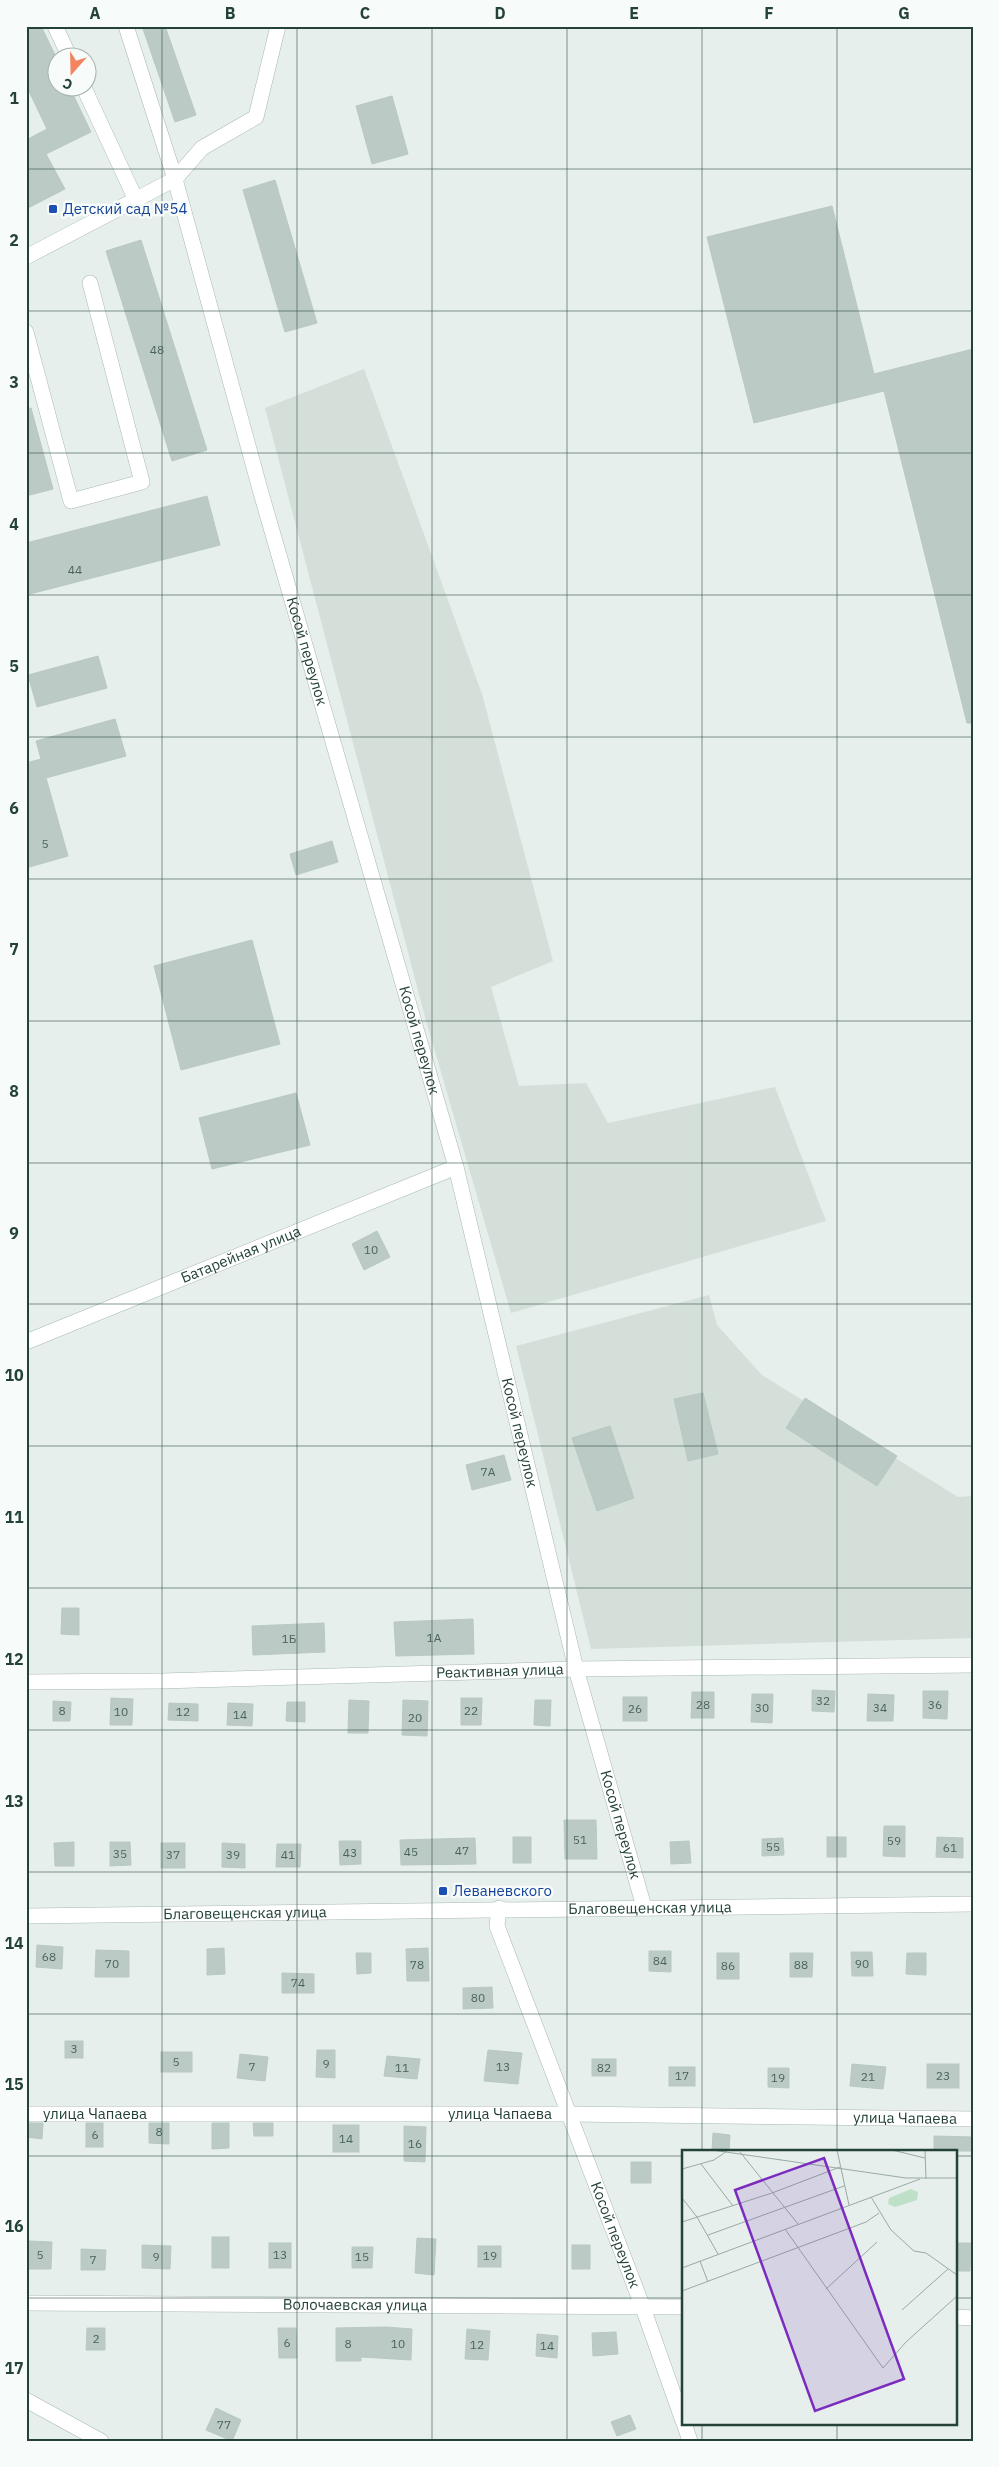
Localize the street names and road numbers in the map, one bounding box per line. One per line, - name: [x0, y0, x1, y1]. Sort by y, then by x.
- street label: Косой переулок: [283, 595, 332, 708]
- street label: Косой переулок: [395, 984, 445, 1097]
- street label: Батарейная улица: [178, 1221, 304, 1287]
- street label: Косой переулок: [498, 1376, 542, 1489]
- street label: Реактивная улица: [436, 1659, 564, 1682]
- street label: Косой переулок: [596, 1768, 646, 1881]
- street label: Благовещенская улица: [568, 1897, 732, 1918]
- street label: Благовещенская улица: [163, 1902, 327, 1923]
- street label: улица Чапаева: [43, 2104, 147, 2123]
- street label: улица Чапаева: [448, 2104, 552, 2123]
- street label: улица Чапаева: [853, 2108, 957, 2128]
- street label: Косой переулок: [587, 2179, 645, 2291]
- street label: Волочаевская улица: [283, 2295, 427, 2314]

